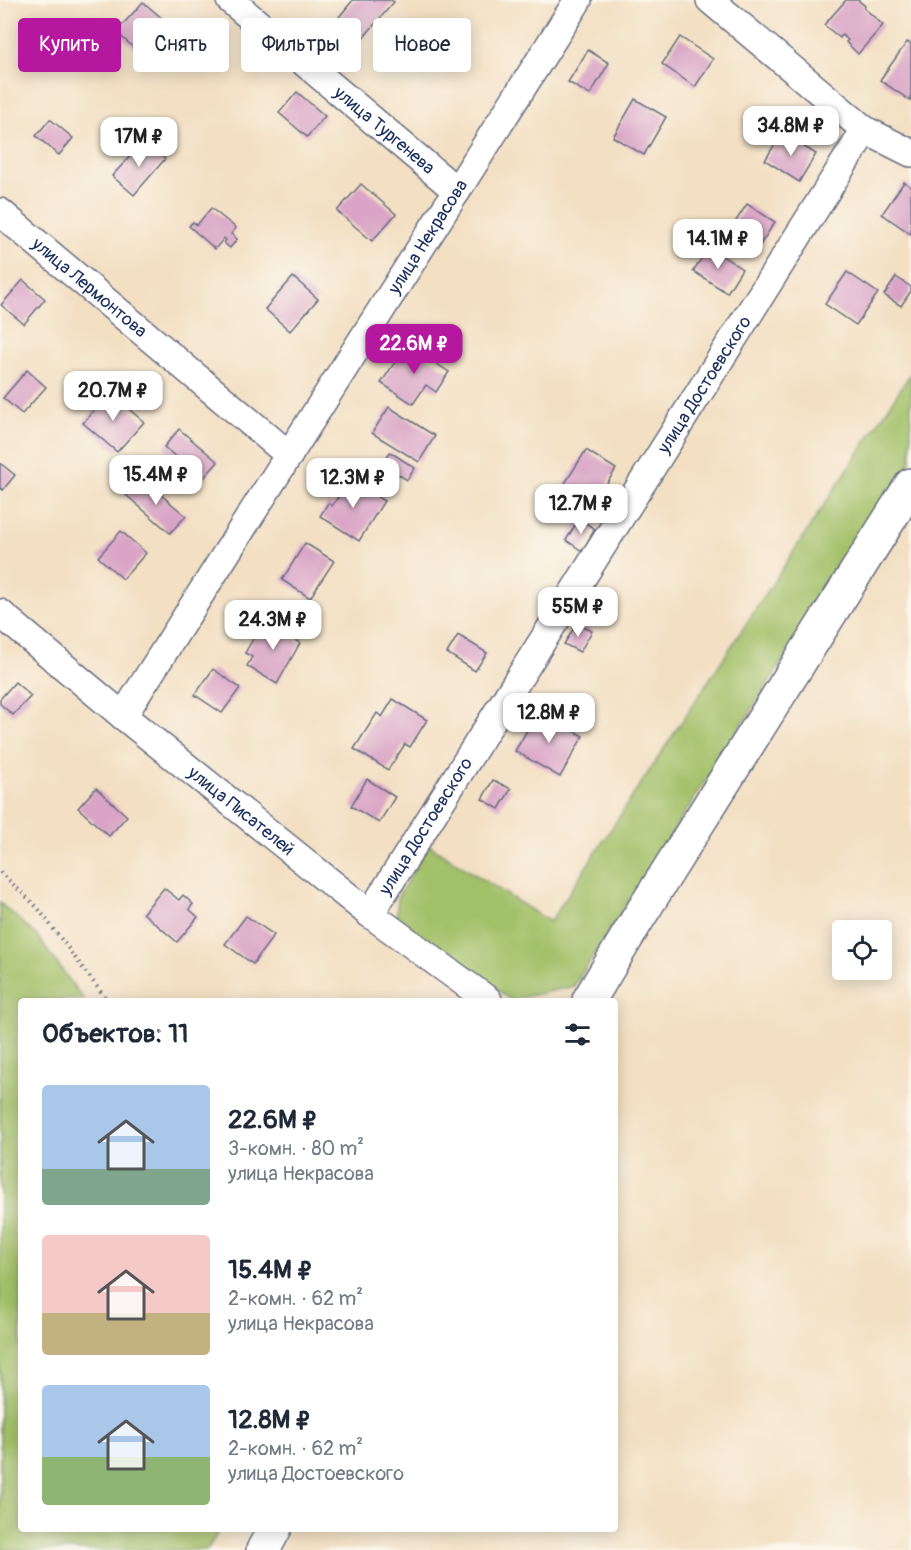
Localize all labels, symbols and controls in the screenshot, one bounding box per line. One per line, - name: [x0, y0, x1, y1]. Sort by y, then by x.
- chip: Купить: [18, 18, 121, 72]
- chip: Снять: [133, 18, 229, 72]
- chip: Фильтры: [241, 18, 361, 72]
- chip: Новое: [373, 18, 471, 72]
- street label: улица Тургенева: [329, 80, 440, 179]
- pin: 34.8M ₽: [736, 106, 846, 157]
- text: 34.8M ₽: [757, 113, 825, 138]
- pin: 17M ₽: [97, 117, 181, 168]
- text: 17M ₽: [114, 124, 164, 149]
- street label: улица Некрасова: [382, 175, 473, 299]
- pin: 14.1M ₽: [663, 219, 773, 270]
- text: 14.1M ₽: [687, 226, 749, 251]
- street label: улица Лермонтова: [27, 232, 152, 342]
- street label: улица Достоевского: [652, 311, 756, 459]
- pin: 22.6M ₽: [359, 324, 469, 375]
- text: 22.6M ₽: [379, 331, 449, 356]
- pin: 20.7M ₽: [58, 371, 168, 422]
- text: 20.7M ₽: [78, 378, 148, 403]
- pin: 15.4M ₽: [101, 455, 211, 506]
- pin: 12.3M ₽: [298, 458, 408, 509]
- text: 15.4M ₽: [123, 462, 189, 487]
- text: 12.3M ₽: [320, 465, 386, 490]
- pin: 12.7M ₽: [526, 484, 636, 535]
- text: 12.7M ₽: [549, 491, 613, 516]
- pin: 55M ₽: [536, 587, 620, 638]
- text: 55M ₽: [552, 594, 604, 619]
- pin: 24.3M ₽: [218, 600, 328, 651]
- text: 24.3M ₽: [238, 607, 308, 632]
- pin: 12.8M ₽: [494, 693, 604, 744]
- text: 12.8M ₽: [517, 700, 581, 725]
- street label: улица Достоевского: [373, 753, 478, 900]
- street label: улица Писателей: [183, 761, 299, 860]
- map controls: [832, 920, 892, 980]
- button: locate: [832, 920, 892, 980]
- text: Объектов: 11: [42, 1018, 188, 1050]
- icon: filters: [561, 1018, 594, 1051]
- text: 22.6M ₽: [228, 1104, 318, 1136]
- icon: home: [90, 1109, 162, 1181]
- text: 3-комн. · 80 m²: [228, 1136, 364, 1161]
- text: улица Некрасова: [228, 1161, 374, 1186]
- text: 15.4M ₽: [228, 1254, 313, 1286]
- icon: home: [90, 1259, 162, 1331]
- text: 2-комн. · 62 m²: [228, 1286, 363, 1311]
- text: улица Некрасова: [228, 1311, 374, 1336]
- text: 12.8M ₽: [228, 1404, 311, 1436]
- icon: home: [90, 1409, 162, 1481]
- text: 2-комн. · 62 m²: [228, 1436, 363, 1461]
- text: улица Достоевского: [228, 1461, 404, 1486]

